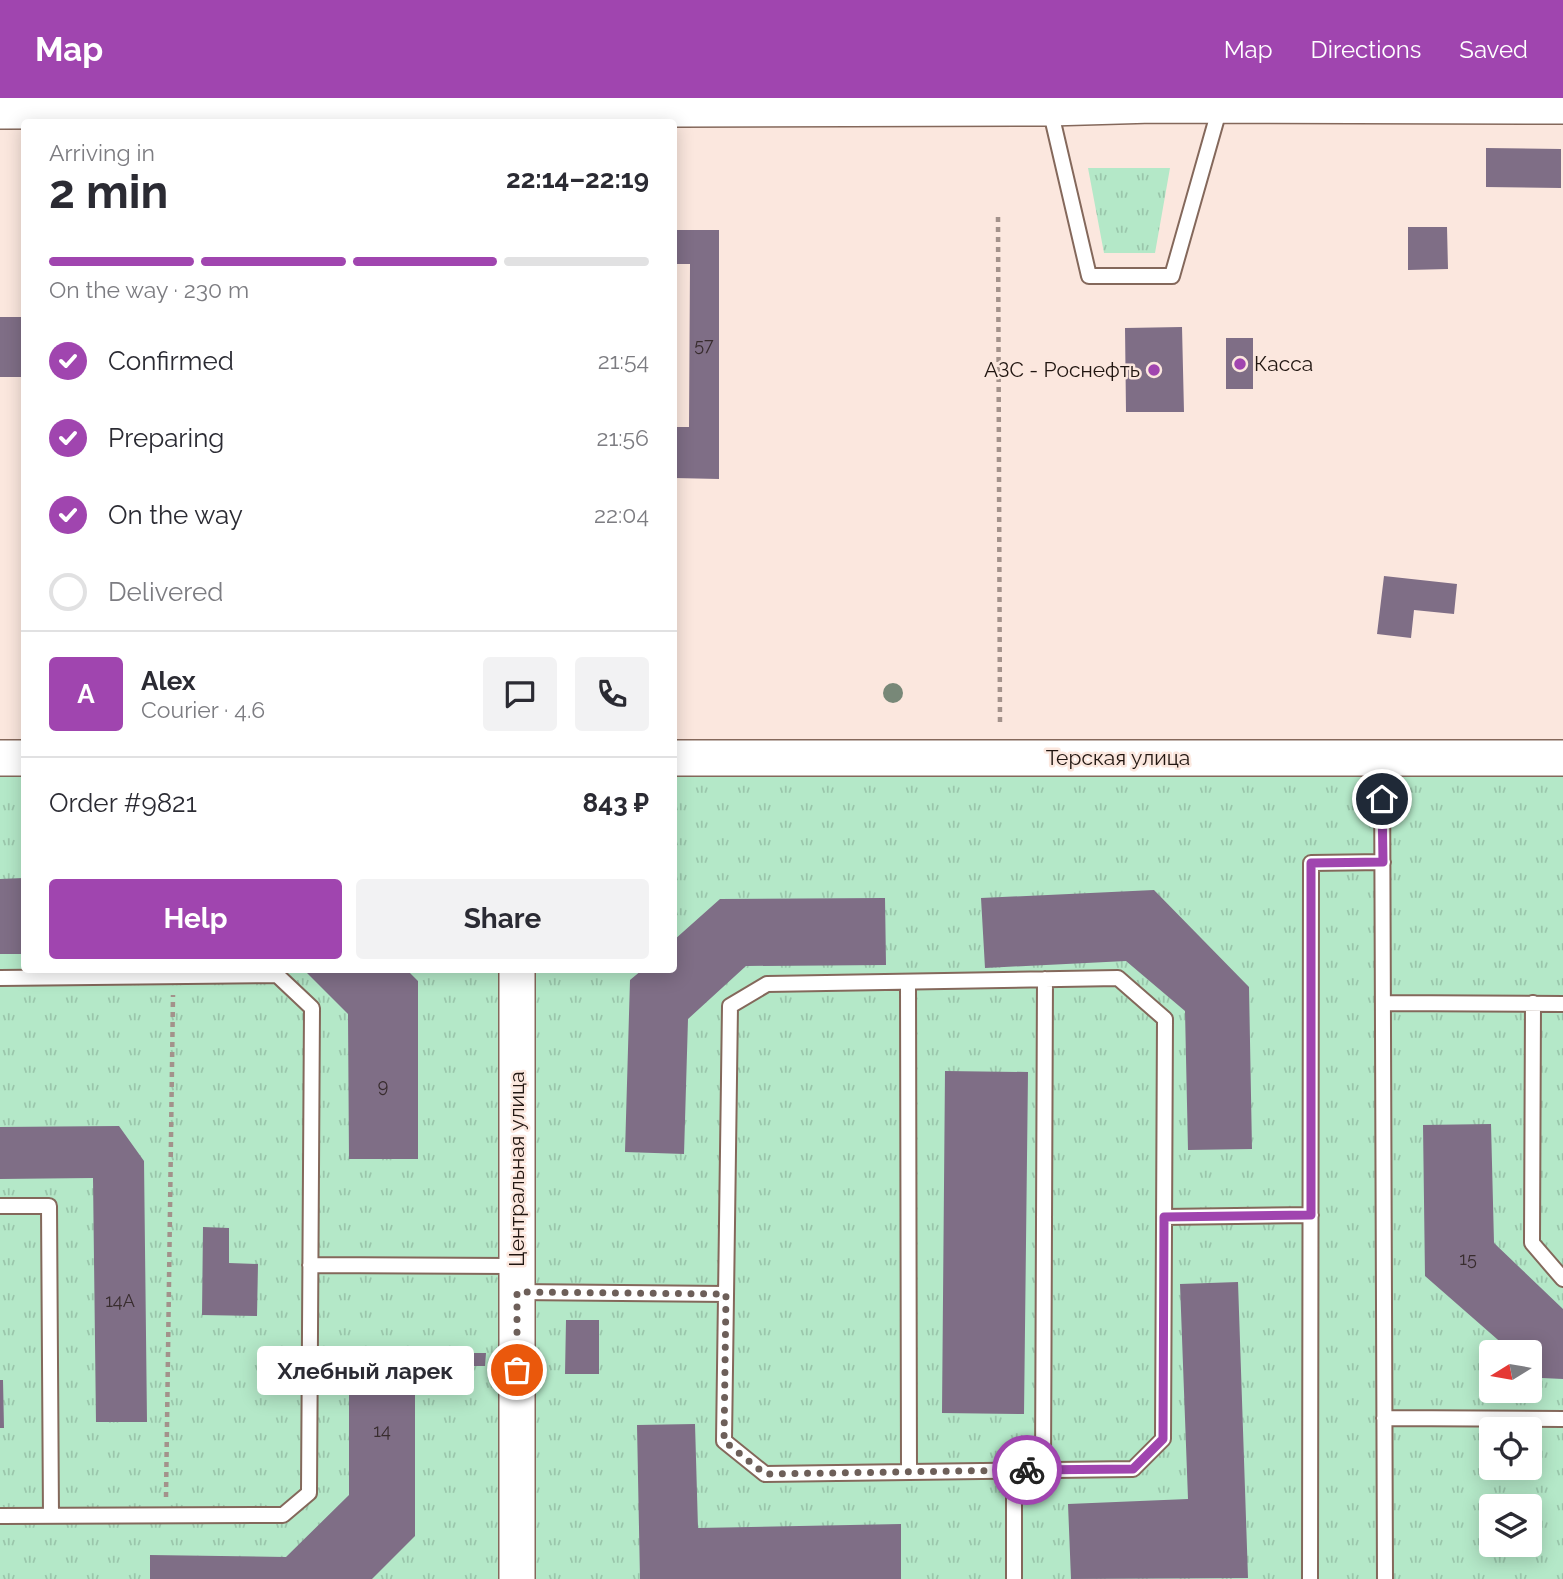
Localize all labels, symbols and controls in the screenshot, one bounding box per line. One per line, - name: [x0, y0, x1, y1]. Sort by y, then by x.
- text: Map: [35, 30, 103, 69]
- text: Map: [1224, 35, 1273, 64]
- text: Directions: [1311, 35, 1421, 64]
- text: Saved: [1459, 35, 1528, 64]
- text: Arriving in: [49, 139, 155, 166]
- text: 22:14–22:19: [506, 164, 649, 194]
- text: 2 min: [49, 165, 168, 219]
- text: On the way · 230 m: [49, 276, 249, 303]
- house number: 57: [694, 334, 714, 355]
- icon: check: [49, 342, 87, 380]
- text: Confirmed: [108, 346, 234, 376]
- text: 21:54: [598, 347, 649, 374]
- place label: Касса: [1254, 351, 1313, 376]
- marker: Касса: [1232, 356, 1248, 372]
- place label: АЗС - Роснефть: [984, 357, 1140, 382]
- marker: АЗС - Роснефть: [1146, 362, 1162, 378]
- icon: check: [49, 419, 87, 457]
- text: Preparing: [108, 423, 224, 453]
- text: 21:56: [596, 424, 649, 451]
- icon: check: [49, 496, 87, 534]
- text: On the way: [108, 500, 243, 530]
- text: 22:04: [594, 501, 649, 528]
- text: Delivered: [108, 577, 223, 607]
- button: chat: [483, 657, 557, 731]
- button: phone: [575, 657, 649, 731]
- text: Alex: [141, 666, 196, 696]
- text: A: [77, 679, 95, 709]
- text: Courier · 4.6: [141, 696, 265, 723]
- street label: Терская улица: [1046, 745, 1190, 770]
- pin: [1352, 769, 1412, 829]
- icon: home: [1363, 780, 1401, 818]
- text: Order #9821: [49, 788, 197, 818]
- text: 843 ₽: [583, 788, 649, 818]
- button: Help: [49, 879, 342, 959]
- button: Share: [356, 879, 649, 959]
- street label: Центральная улица: [504, 1071, 529, 1267]
- house number: 9: [378, 1075, 388, 1096]
- house number: 15: [1459, 1248, 1477, 1269]
- house number: 14А: [105, 1290, 135, 1311]
- pin: [487, 1340, 547, 1400]
- north arrow: [1479, 1340, 1542, 1404]
- map controls: [1479, 1340, 1542, 1557]
- callout: Хлебный ларек: [258, 1346, 475, 1394]
- icon: bag: [498, 1351, 536, 1389]
- text: Хлебный ларек: [278, 1357, 453, 1384]
- button: locate: [1479, 1417, 1542, 1480]
- house number: 14: [373, 1420, 391, 1441]
- courier: [992, 1435, 1062, 1505]
- icon: bike: [1008, 1451, 1046, 1489]
- button: layers: [1479, 1494, 1542, 1557]

